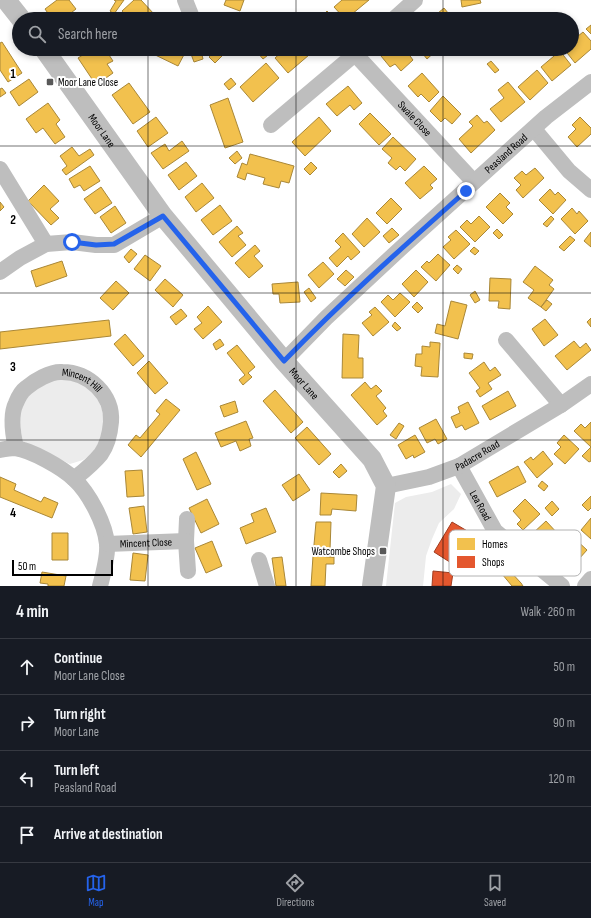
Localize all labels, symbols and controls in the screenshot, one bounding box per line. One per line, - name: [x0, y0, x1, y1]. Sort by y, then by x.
- search box: [12, 12, 579, 56]
- icon: search: [26, 23, 48, 45]
- text: Search here: [58, 25, 118, 44]
- text: 1: [10, 66, 16, 82]
- place label: Moor Lane Close: [58, 76, 118, 89]
- marker: Moor Lane Close: [45, 77, 55, 87]
- street label: Swale Close: [395, 98, 434, 139]
- street label: Moor Lane: [85, 111, 118, 150]
- street label: Peasland Road: [482, 131, 531, 176]
- route end: [457, 182, 475, 200]
- text: 2: [10, 212, 16, 228]
- route start: [63, 233, 81, 251]
- text: 3: [10, 359, 16, 375]
- street label: Moor Lane: [286, 365, 321, 402]
- street label: Mincent Hill: [62, 366, 105, 395]
- street label: Padacre Road: [454, 437, 502, 474]
- street label: Lea Road: [467, 488, 494, 523]
- text: 4: [10, 505, 16, 521]
- legend: [449, 530, 581, 576]
- street label: Mincent Close: [120, 536, 172, 551]
- text: Homes: [482, 538, 508, 551]
- place label: Watcombe Shops: [311, 545, 375, 558]
- marker: Watcombe Shops: [378, 546, 388, 556]
- text: Shops: [482, 556, 505, 569]
- scale bar: [12, 558, 113, 577]
- text: 50 m: [18, 560, 36, 573]
- text: 4 min: [16, 602, 49, 622]
- text: Walk · 260 m: [521, 604, 575, 620]
- text: Continue: [54, 649, 103, 668]
- icon: ahead: [16, 656, 38, 678]
- text: 50 m: [554, 659, 575, 675]
- text: Moor Lane Close: [54, 668, 125, 684]
- text: Turn right: [54, 705, 106, 724]
- icon: right: [16, 712, 38, 734]
- text: 90 m: [553, 715, 575, 731]
- text: Moor Lane: [54, 724, 99, 740]
- text: Turn left: [54, 761, 99, 780]
- icon: left: [16, 768, 38, 790]
- text: 120 m: [549, 771, 575, 787]
- text: Peasland Road: [54, 780, 117, 796]
- icon: arrive: [16, 824, 38, 846]
- text: Arrive at destination: [54, 825, 163, 844]
- tab: Map: [85, 872, 107, 909]
- tab: Directions: [277, 872, 314, 909]
- tab: Saved: [484, 872, 506, 909]

